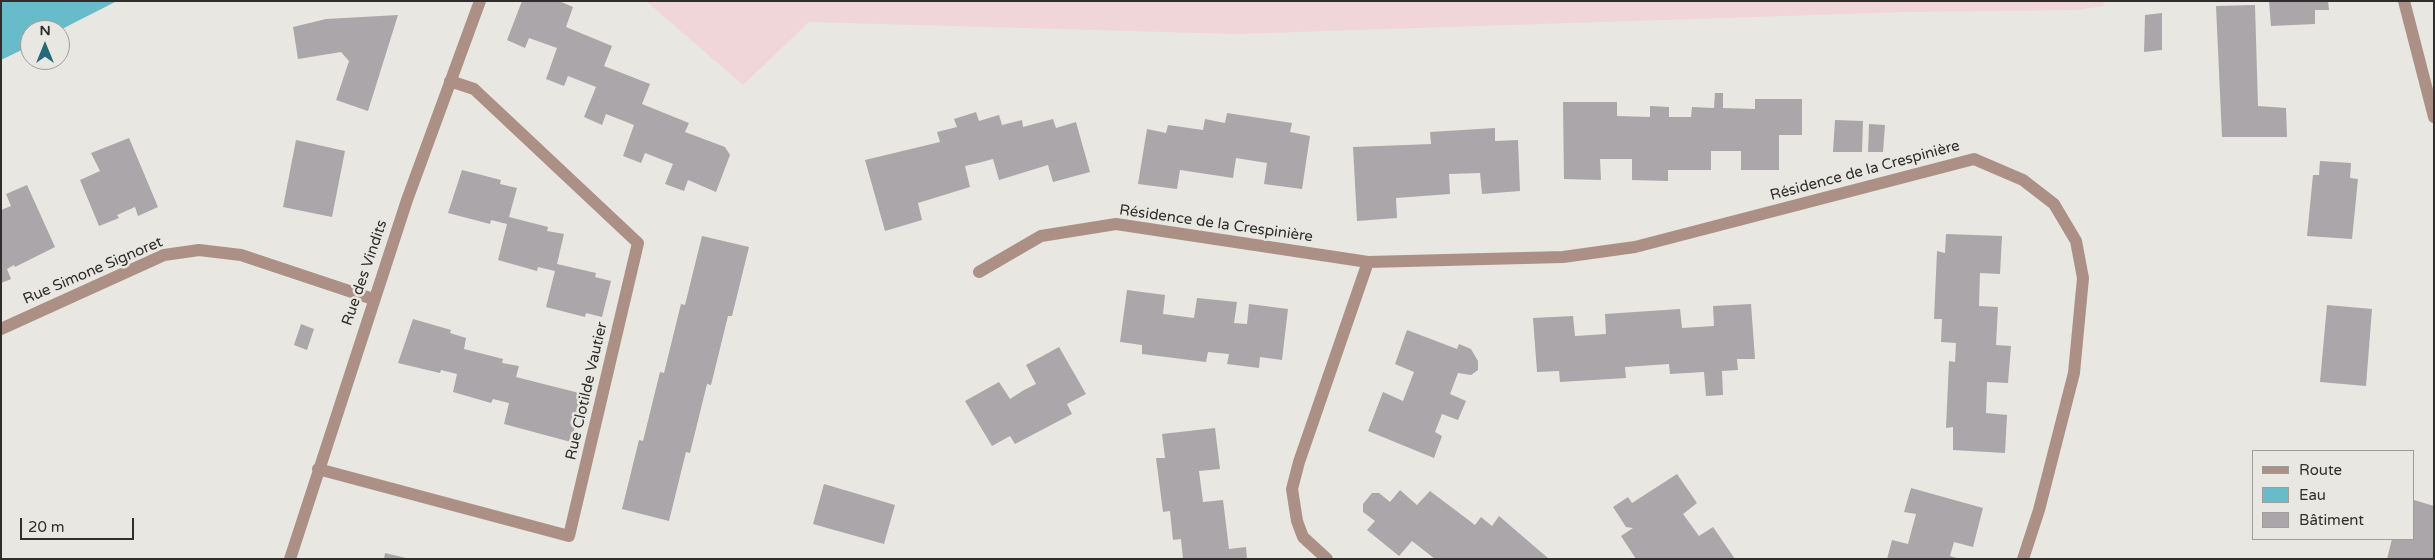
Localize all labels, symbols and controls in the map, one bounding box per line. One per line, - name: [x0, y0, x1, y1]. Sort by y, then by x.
- north arrow: [20, 20, 70, 70]
- text: N: [39, 22, 51, 39]
- street label: Résidence de la Crespinière: [1768, 137, 1962, 205]
- street label: Résidence de la Crespinière: [1118, 201, 1314, 247]
- street label: Rue des Vindits: [338, 218, 392, 328]
- street label: Rue Simone Signoret: [21, 233, 165, 309]
- street label: Rue Clotilde Vautier: [562, 320, 612, 462]
- legend: [2252, 450, 2415, 540]
- text: Route: [2299, 461, 2342, 479]
- text: Eau: [2299, 486, 2326, 504]
- scale bar: [22, 508, 136, 540]
- text: Bâtiment: [2299, 511, 2364, 529]
- text: 20 m: [28, 518, 65, 536]

